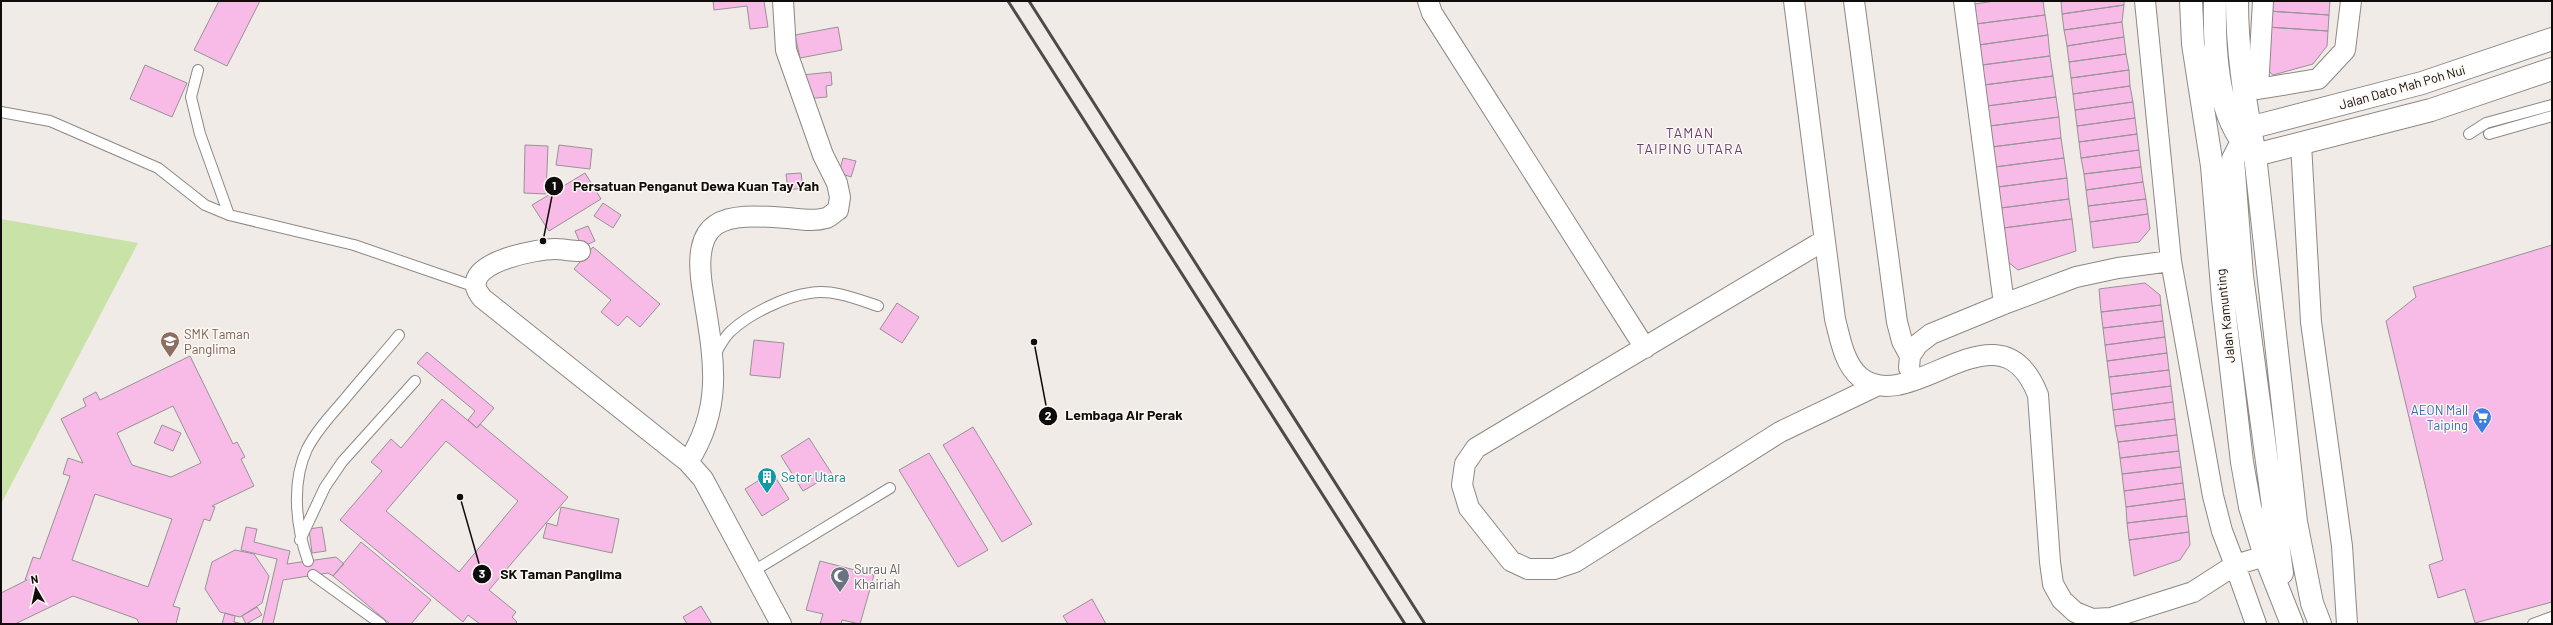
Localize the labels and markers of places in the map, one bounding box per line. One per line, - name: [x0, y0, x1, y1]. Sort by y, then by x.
- callout: Persatuan Penganut Dewa Kuan Tay Yah: [544, 173, 827, 199]
- place label: SMK Taman Panglima: [184, 326, 250, 357]
- school or university icon: SMK Taman Panglima: [159, 330, 181, 358]
- place label: AEON Mall Taiping: [2411, 402, 2468, 433]
- callout: Lembaga Air Perak: [1038, 403, 1191, 429]
- supermarket icon: AEON Mall Taiping: [2471, 406, 2493, 434]
- building icon: Setor Utara: [756, 466, 778, 494]
- place label: Setor Utara: [781, 469, 846, 485]
- callout: SK Taman Panglima: [472, 561, 629, 587]
- place label: Surau Al Khairiah: [854, 561, 901, 592]
- mosque icon: Surau Al Khairiah: [829, 565, 851, 593]

